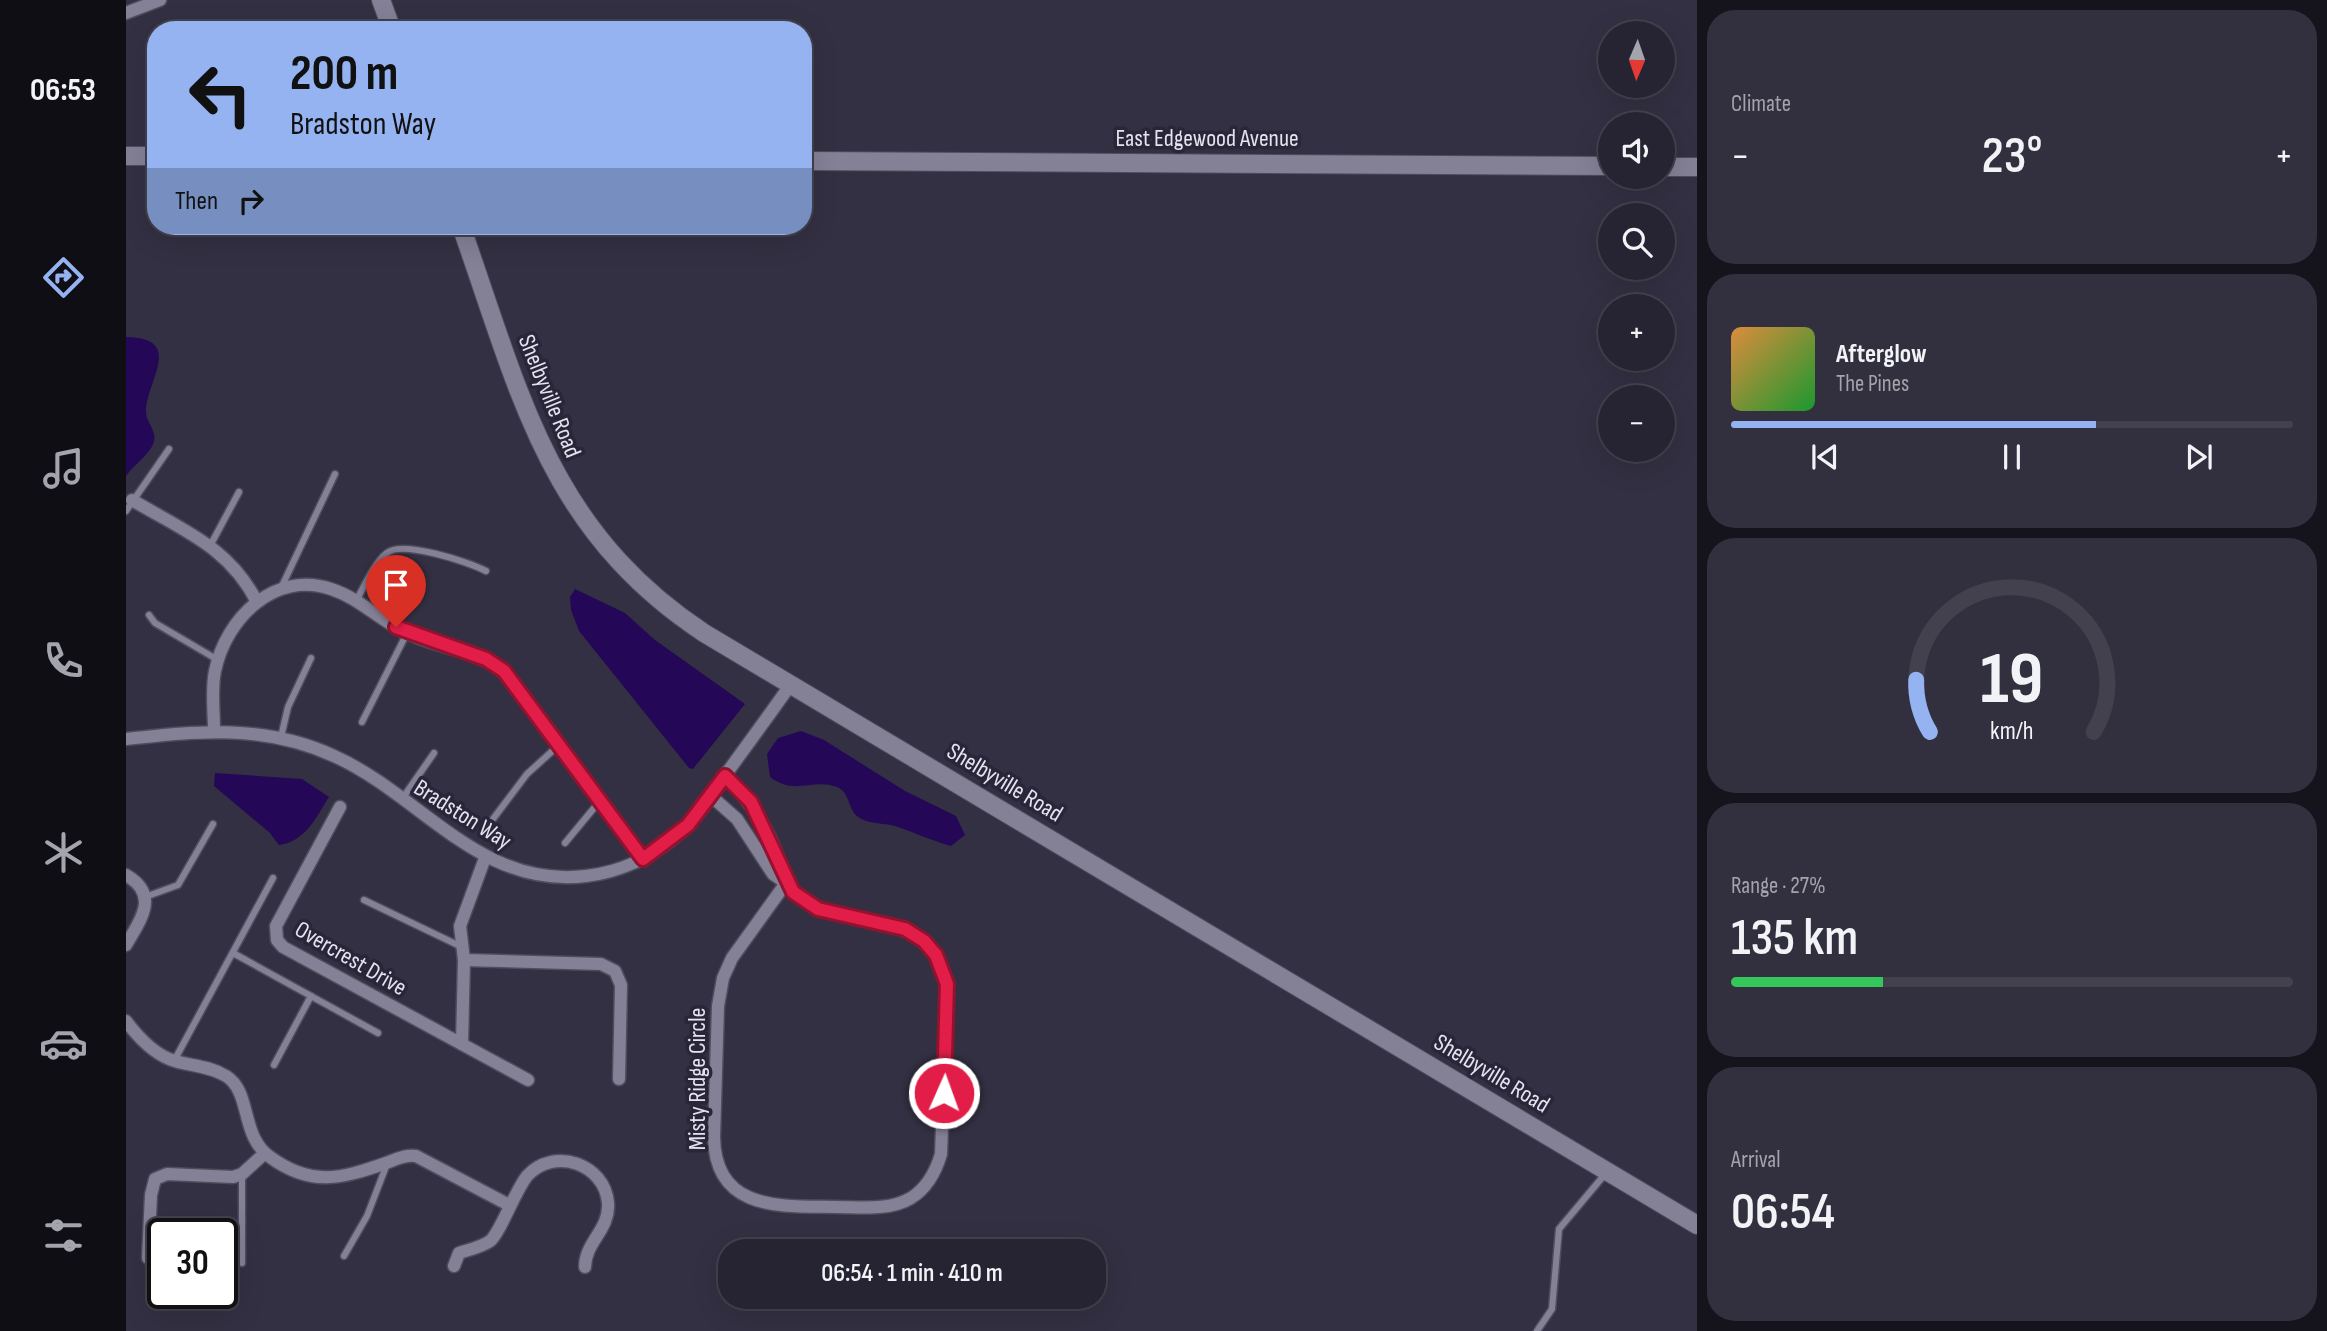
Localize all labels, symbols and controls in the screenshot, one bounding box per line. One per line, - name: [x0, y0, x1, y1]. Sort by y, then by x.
- north arrow: [1598, 21, 1675, 98]
- map controls: [1598, 21, 1675, 462]
- text: 200 m: [290, 45, 398, 104]
- icon: left: [175, 49, 266, 140]
- text: 06:53: [30, 71, 96, 110]
- text: Climate: [1731, 90, 1791, 118]
- text: Bradston Way: [290, 105, 436, 144]
- button: sound: [1598, 112, 1675, 189]
- street label: East Edgewood Avenue: [1115, 124, 1299, 153]
- text: 23°: [1982, 125, 2042, 188]
- text: −: [1731, 134, 1750, 179]
- text: +: [2274, 134, 2293, 179]
- icon: right: [232, 182, 270, 220]
- text: Then: [175, 186, 218, 217]
- button: search: [1598, 203, 1675, 280]
- icon: directions: [39, 253, 88, 302]
- button: +: [1598, 294, 1675, 371]
- street label: Shelbyville Road: [512, 331, 587, 462]
- text: Afterglow: [1836, 339, 1927, 370]
- text: The Pines: [1836, 370, 1909, 398]
- button: −: [1598, 385, 1675, 462]
- icon: previous: [1806, 438, 1844, 476]
- icon: pause: [1993, 438, 2031, 476]
- icon: next: [2180, 438, 2218, 476]
- icon: music: [39, 444, 88, 493]
- pin: [366, 555, 426, 627]
- icon: arrive: [377, 566, 415, 604]
- icon: phone: [39, 636, 88, 685]
- text: 19: [1980, 636, 2044, 724]
- text: km/h: [1990, 715, 2034, 746]
- street label: Shelbyville Road: [942, 737, 1068, 828]
- street label: Bradston Way: [409, 773, 517, 856]
- icon: climate: [39, 828, 88, 877]
- text: Range · 27%: [1731, 872, 1826, 900]
- text: 135 km: [1731, 907, 1858, 970]
- street label: Overcrest Drive: [290, 915, 412, 1002]
- street label: Misty Ridge Circle: [683, 1008, 712, 1150]
- icon: car: [39, 1019, 88, 1068]
- street label: Shelbyville Road: [1429, 1028, 1555, 1119]
- position arrow: [907, 1056, 981, 1130]
- text: Arrival: [1731, 1146, 1780, 1174]
- text: 06:54: [1731, 1181, 1835, 1244]
- icon: filters: [39, 1211, 88, 1260]
- speed limit sign: 30: [147, 1218, 238, 1309]
- text: 06:54 · 1 min · 410 m: [821, 1258, 1003, 1289]

